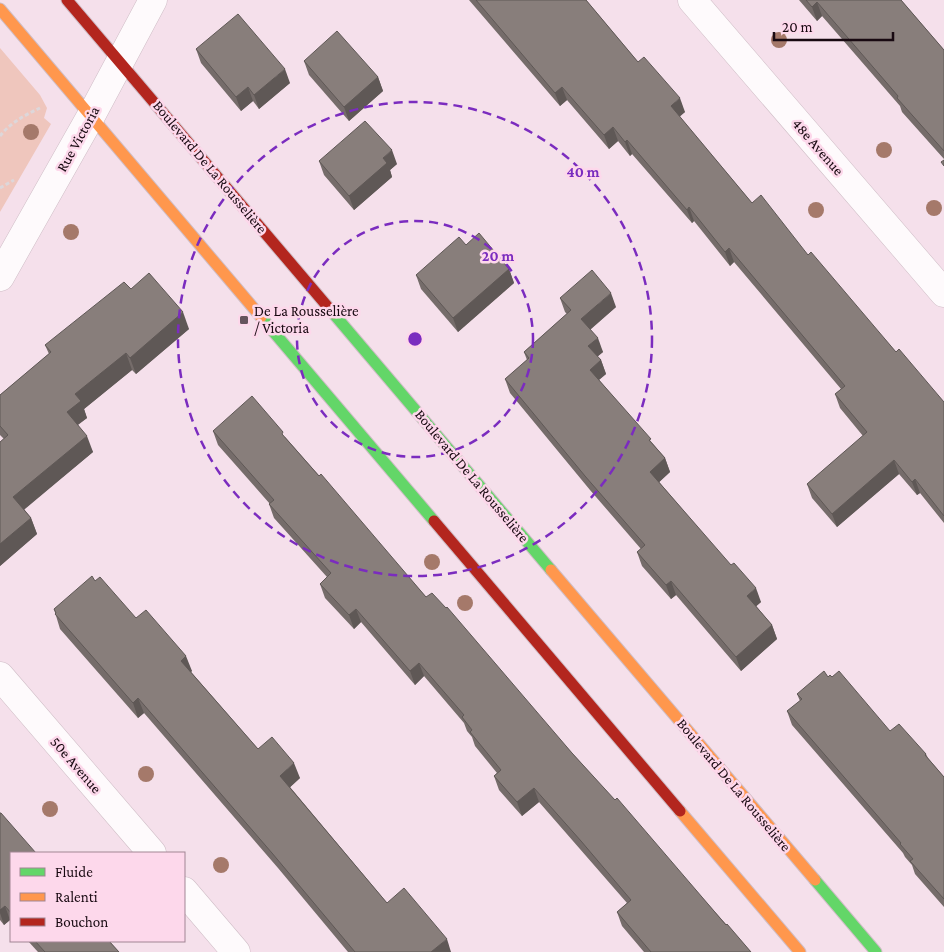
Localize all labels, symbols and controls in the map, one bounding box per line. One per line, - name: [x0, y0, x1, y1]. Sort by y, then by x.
- scale bar: [774, 10, 893, 42]
- text: 20 m: [782, 19, 813, 35]
- street label: Boulevard De La Rousselière: [150, 97, 270, 237]
- street label: Rue Victoria: [53, 103, 103, 175]
- street label: 48e Avenue: [789, 116, 847, 179]
- text: 40 m: [567, 164, 600, 180]
- text: 20 m: [482, 248, 514, 264]
- place label: De La Rousselière / Victoria: [254, 303, 359, 336]
- marker: De La Rousselière / Victoria: [238, 314, 250, 326]
- centre of rings: [406, 330, 424, 348]
- street label: Boulevard De La Rousselière: [412, 406, 532, 546]
- street label: Boulevard De La Rousselière: [674, 715, 794, 855]
- street label: 50e Avenue: [47, 734, 105, 797]
- legend: [10, 852, 185, 942]
- text: Fluide: [55, 864, 93, 880]
- text: Ralenti: [55, 889, 98, 905]
- text: Bouchon: [55, 914, 108, 930]

